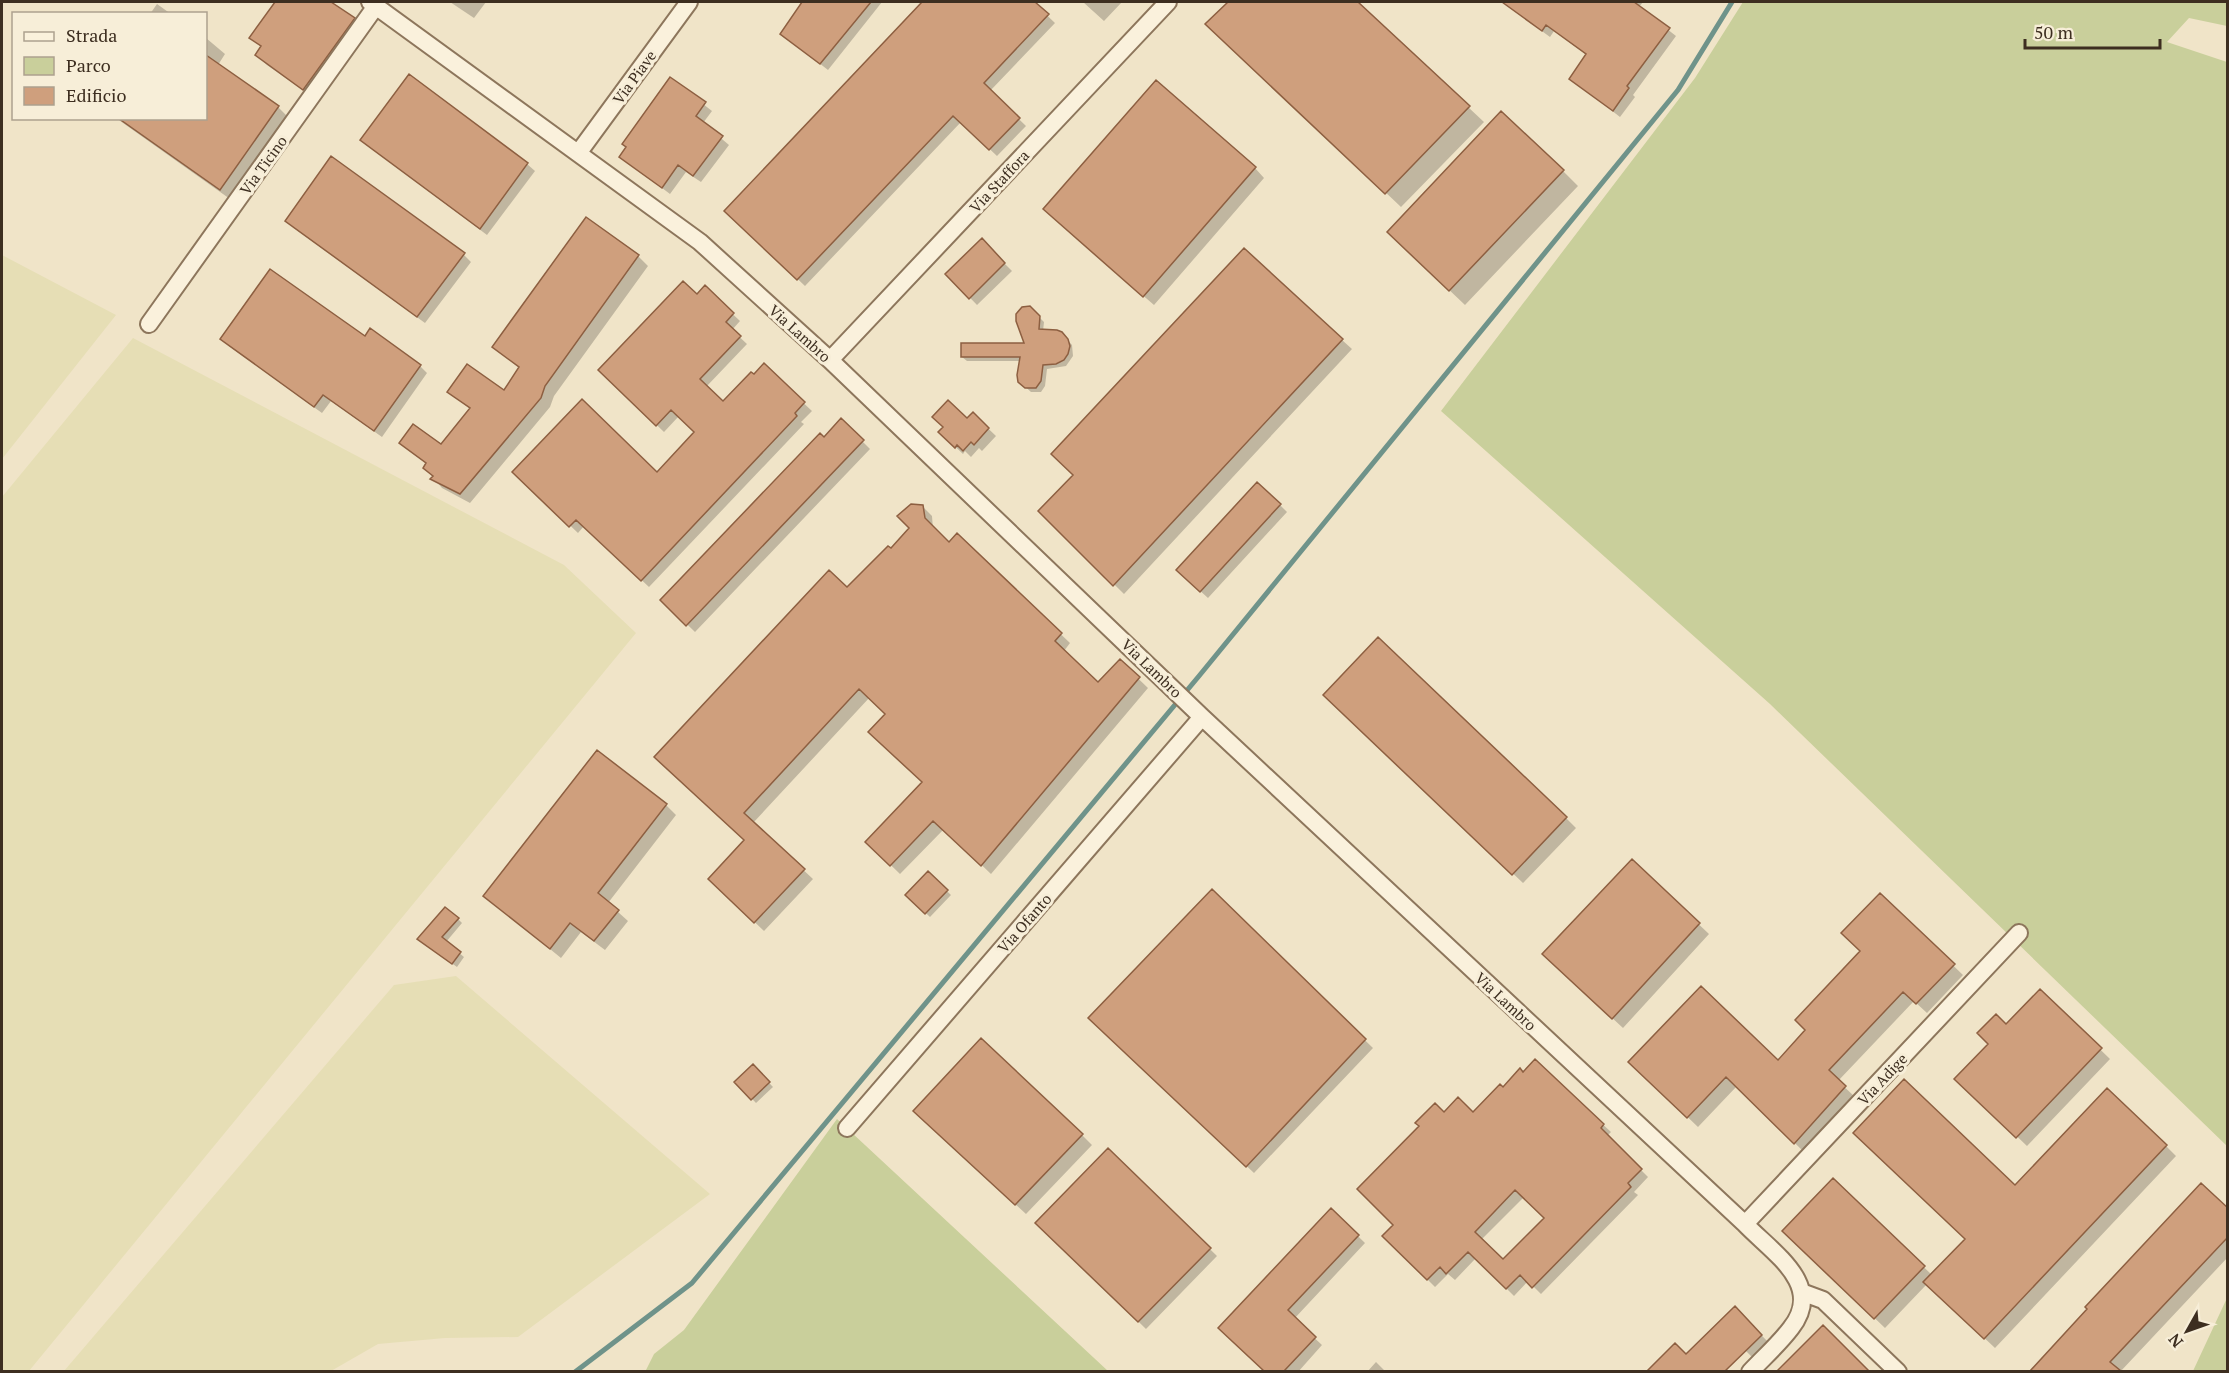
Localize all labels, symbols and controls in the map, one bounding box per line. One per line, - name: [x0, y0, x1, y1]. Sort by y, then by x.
- legend: [12, 12, 207, 120]
- scale bar: [2025, 12, 2160, 50]
- text: 50 m: [2034, 20, 2074, 44]
- text: Strada: [66, 23, 117, 47]
- street label: Via Piave: [608, 46, 660, 108]
- text: Parco: [66, 53, 111, 77]
- text: Edificio: [66, 83, 126, 107]
- street label: Via Ticino: [235, 131, 291, 199]
- street label: Via Staffora: [965, 145, 1033, 217]
- street label: Via Lambro: [765, 300, 835, 366]
- street label: Via Lambro: [1117, 634, 1187, 702]
- street label: Via Ofanto: [993, 889, 1055, 957]
- street label: Via Lambro: [1471, 967, 1541, 1035]
- street label: Via Adige: [1853, 1049, 1911, 1109]
- north arrow: [2157, 1301, 2217, 1361]
- text: N: [2163, 1329, 2188, 1352]

